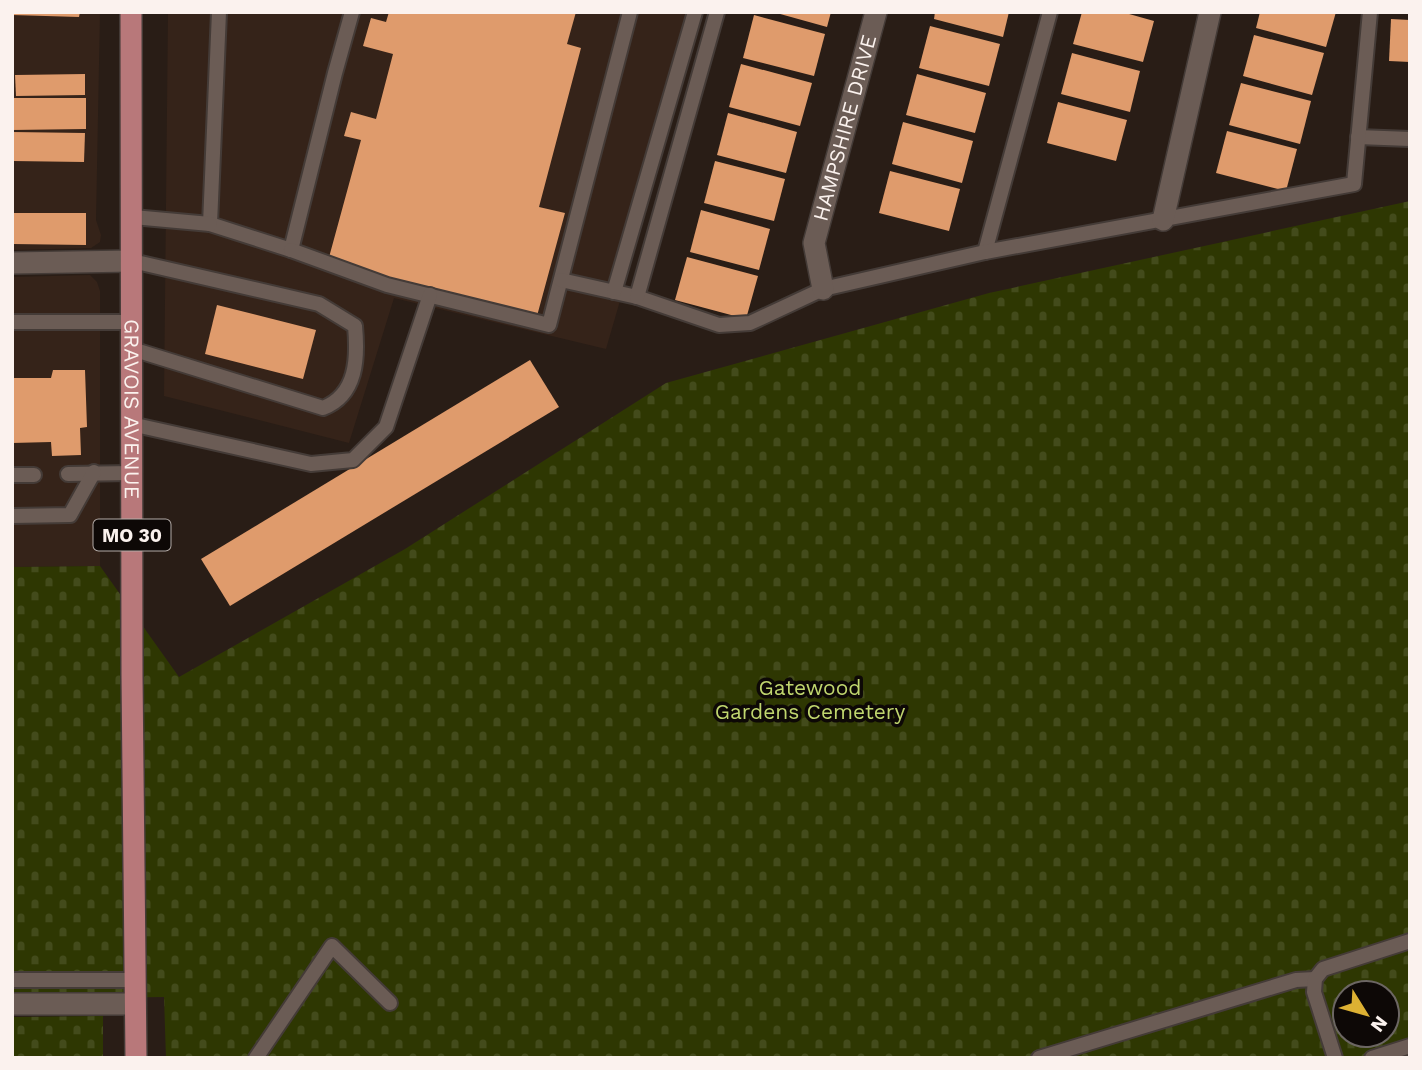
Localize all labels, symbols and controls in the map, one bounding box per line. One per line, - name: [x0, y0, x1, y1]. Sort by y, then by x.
- street label: HAMPSHIRE DRIVE: [807, 32, 881, 224]
- street label: GRAVOIS AVENUE: [119, 319, 145, 499]
- road number: MO 30: [94, 520, 170, 550]
- park label: Gatewood Gardens Cemetery: [715, 675, 905, 724]
- north arrow: [1331, 979, 1401, 1049]
- text: N: [1366, 1011, 1393, 1036]

